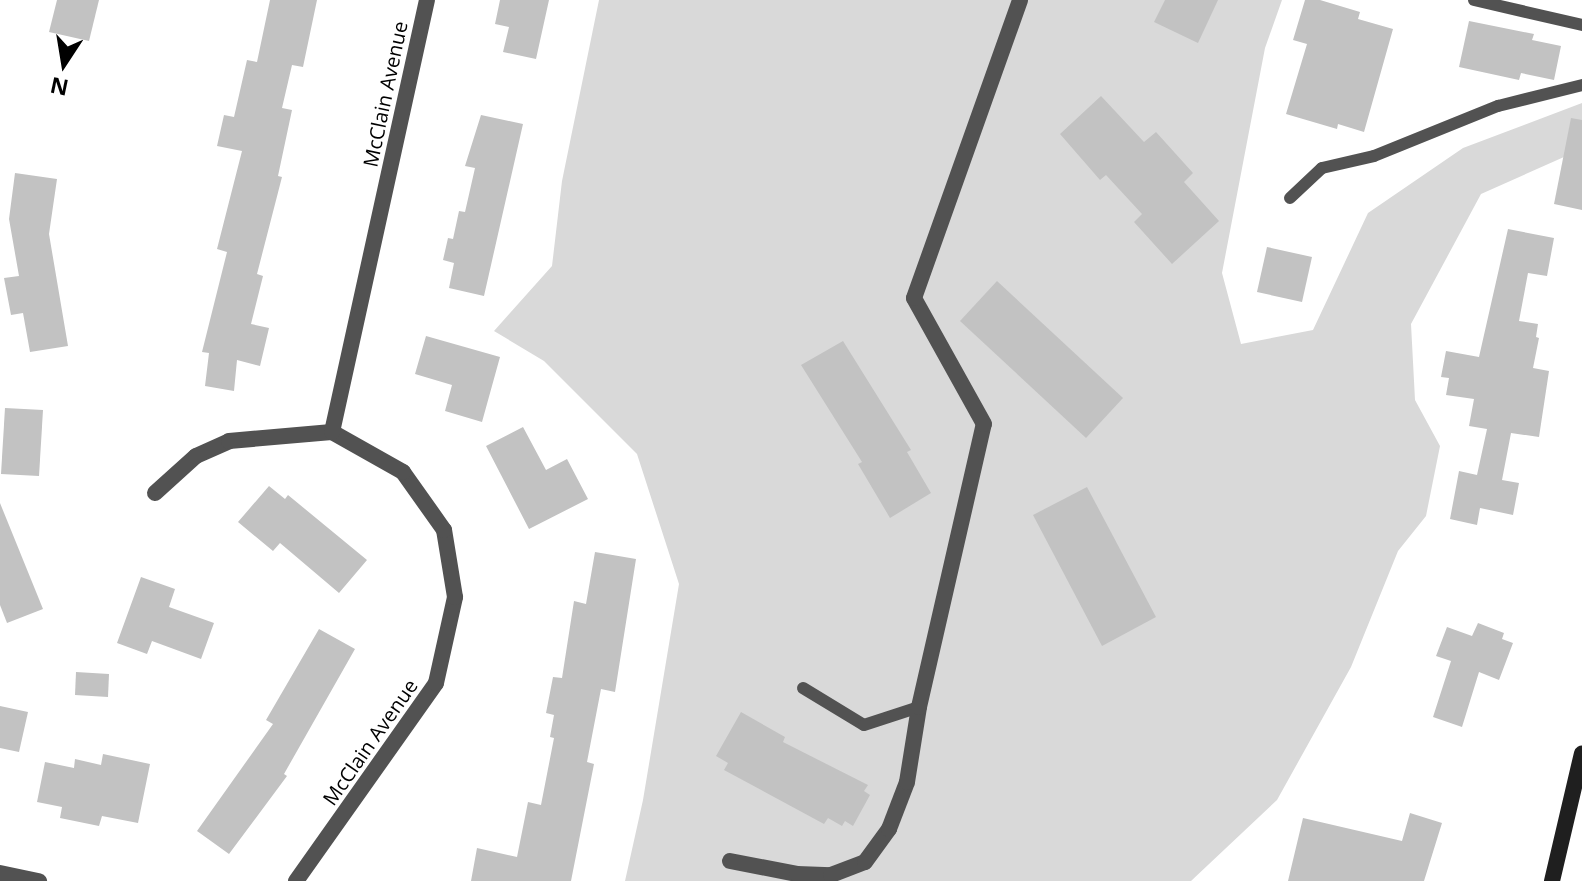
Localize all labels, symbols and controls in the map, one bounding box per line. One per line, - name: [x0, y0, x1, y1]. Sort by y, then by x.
- street label: McClain Avenue: [358, 19, 412, 169]
- north arrow: [24, 24, 104, 104]
- text: N: [47, 71, 71, 104]
- street label: McClain Avenue: [318, 674, 422, 810]

